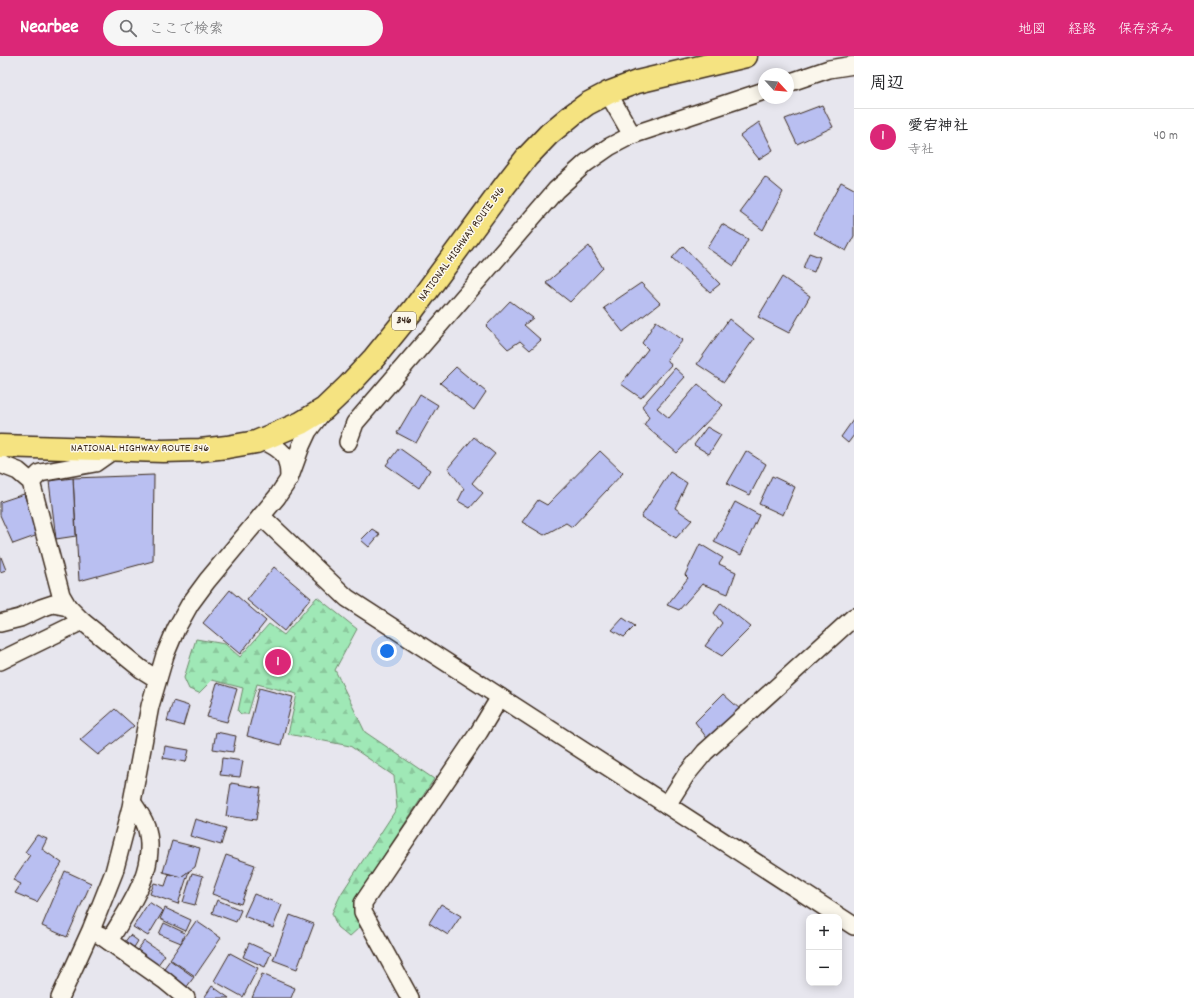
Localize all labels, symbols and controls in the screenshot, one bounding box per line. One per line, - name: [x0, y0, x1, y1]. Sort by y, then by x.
- search box: [103, 10, 383, 46]
- text: Nearbee: [20, 15, 79, 42]
- icon: search: [117, 17, 139, 39]
- text: ここで検索: [149, 19, 224, 41]
- text: 地図: [1018, 20, 1046, 40]
- text: 経路: [1068, 20, 1096, 40]
- text: 保存済み: [1118, 20, 1174, 40]
- north arrow: [758, 68, 794, 104]
- text: 周辺: [870, 73, 904, 97]
- text: 愛宕神社: [908, 116, 968, 138]
- text: 1: [882, 127, 884, 146]
- text: 40 m: [1154, 127, 1178, 146]
- text: 寺社: [908, 141, 934, 160]
- street label: NATIONAL HIGHWAY ROUTE 346: [414, 183, 510, 305]
- road number: 346: [392, 312, 416, 330]
- street label: NATIONAL HIGHWAY ROUTE 346: [71, 440, 209, 457]
- your location: [377, 641, 397, 661]
- pin: 1: [265, 647, 291, 677]
- map controls: [806, 914, 842, 986]
- button: +: [806, 914, 842, 950]
- button: −: [806, 950, 842, 986]

